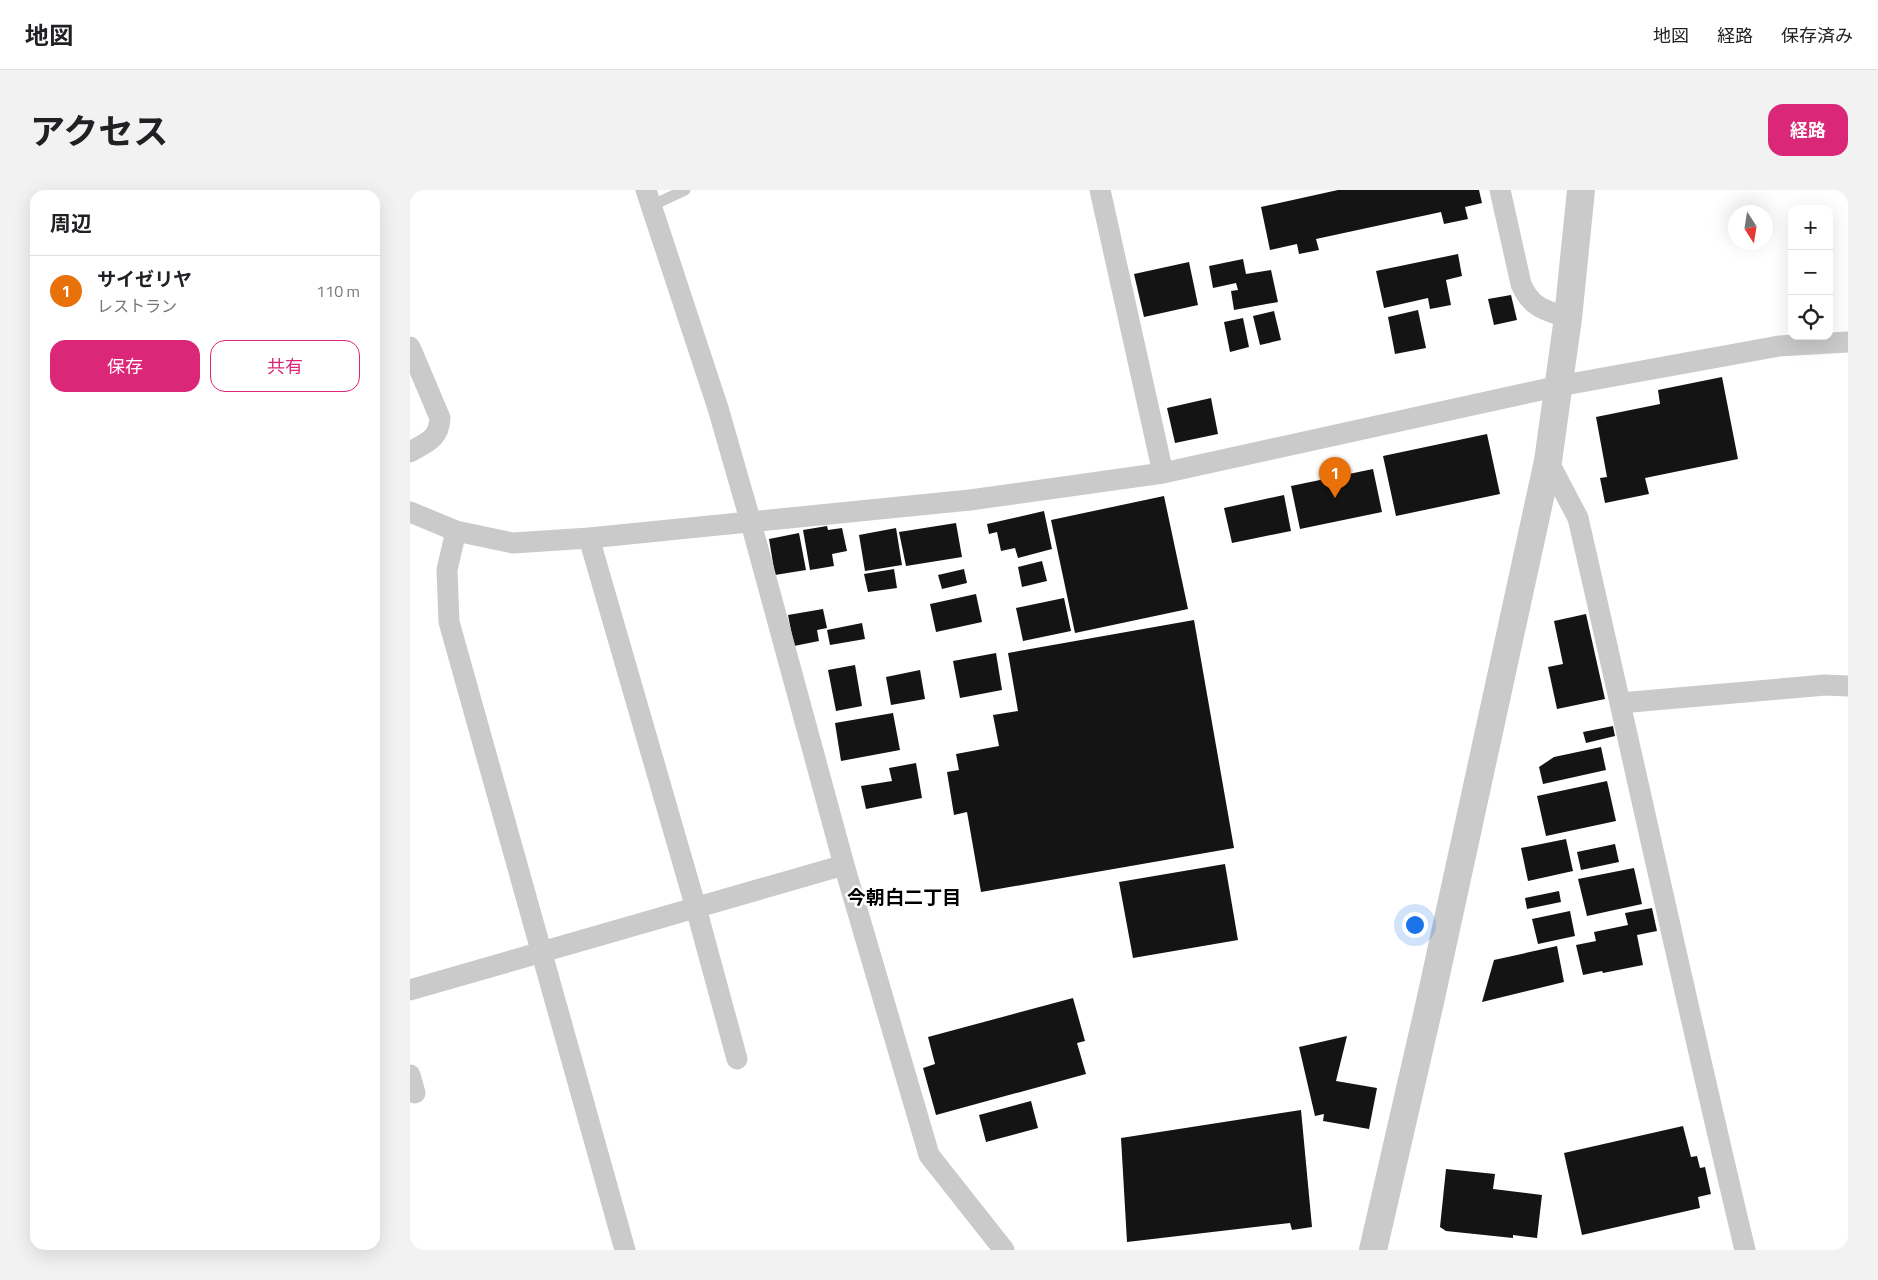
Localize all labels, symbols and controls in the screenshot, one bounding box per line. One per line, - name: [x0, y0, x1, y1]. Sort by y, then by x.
- text: 地図: [25, 17, 73, 53]
- text: 地図: [1653, 22, 1689, 49]
- text: 経路: [1717, 22, 1753, 49]
- text: 保存済み: [1781, 22, 1853, 49]
- text: アクセス: [30, 104, 168, 158]
- button: 経路: [1768, 104, 1848, 156]
- north arrow: [1728, 205, 1773, 250]
- map controls: [1788, 205, 1833, 340]
- button: +: [1788, 205, 1833, 250]
- text: 周辺: [50, 207, 92, 239]
- button: −: [1788, 250, 1833, 295]
- text: サイゼリヤ: [97, 264, 192, 293]
- text: 1: [62, 279, 70, 303]
- text: 110 m: [316, 279, 360, 303]
- text: レストラン: [97, 294, 177, 318]
- button: locate: [1788, 295, 1833, 340]
- button: 保存: [50, 340, 200, 392]
- button: 共有: [210, 340, 360, 392]
- pin: 1: [1319, 457, 1351, 498]
- district label: 今朝白二丁目: [847, 882, 961, 911]
- your location: [1402, 912, 1428, 938]

